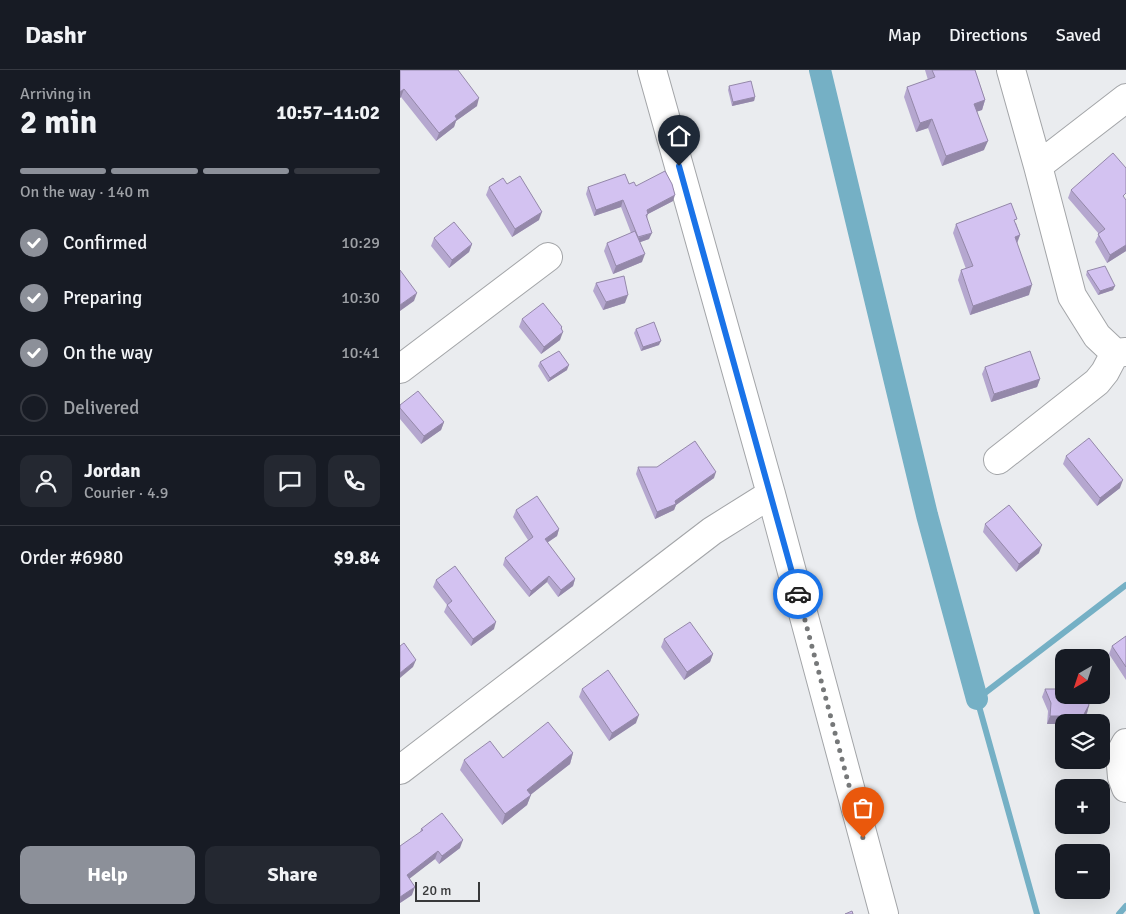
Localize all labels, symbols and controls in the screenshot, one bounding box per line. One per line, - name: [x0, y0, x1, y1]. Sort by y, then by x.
- text: Dashr: [25, 20, 86, 50]
- text: Map: [888, 24, 921, 46]
- text: Directions: [949, 24, 1028, 46]
- text: Saved: [1056, 24, 1101, 46]
- text: Arriving in: [20, 84, 91, 104]
- text: 10:57–11:02: [276, 101, 380, 125]
- text: 2 min: [20, 103, 97, 142]
- pin: [658, 115, 700, 166]
- icon: home: [665, 122, 693, 150]
- text: On the way · 140 m: [20, 182, 150, 202]
- icon: check: [20, 229, 48, 257]
- text: Confirmed: [63, 231, 147, 255]
- text: 10:29: [341, 233, 380, 253]
- icon: check: [20, 284, 48, 312]
- text: Preparing: [63, 286, 142, 310]
- text: 10:30: [341, 288, 380, 308]
- icon: check: [20, 339, 48, 367]
- text: On the way: [63, 341, 153, 365]
- text: 10:41: [341, 343, 380, 363]
- text: Delivered: [63, 396, 139, 420]
- button: person: [20, 455, 72, 507]
- button: chat: [264, 455, 316, 507]
- button: phone: [328, 455, 380, 507]
- text: Jordan: [84, 459, 141, 483]
- text: Courier · 4.9: [84, 483, 168, 503]
- text: Order #6980: [20, 546, 123, 570]
- text: $9.84: [334, 546, 380, 570]
- courier: [773, 569, 823, 619]
- icon: car: [784, 580, 812, 608]
- north arrow: [1055, 649, 1110, 704]
- map controls: [1055, 649, 1110, 899]
- button: layers: [1055, 714, 1110, 769]
- button: +: [1055, 779, 1110, 834]
- pin: [842, 787, 884, 838]
- icon: bag: [849, 794, 877, 822]
- button: −: [1055, 844, 1110, 899]
- button: Help: [20, 846, 195, 904]
- button: Share: [205, 846, 380, 904]
- scale bar: [415, 879, 480, 902]
- text: 20 m: [422, 882, 451, 899]

